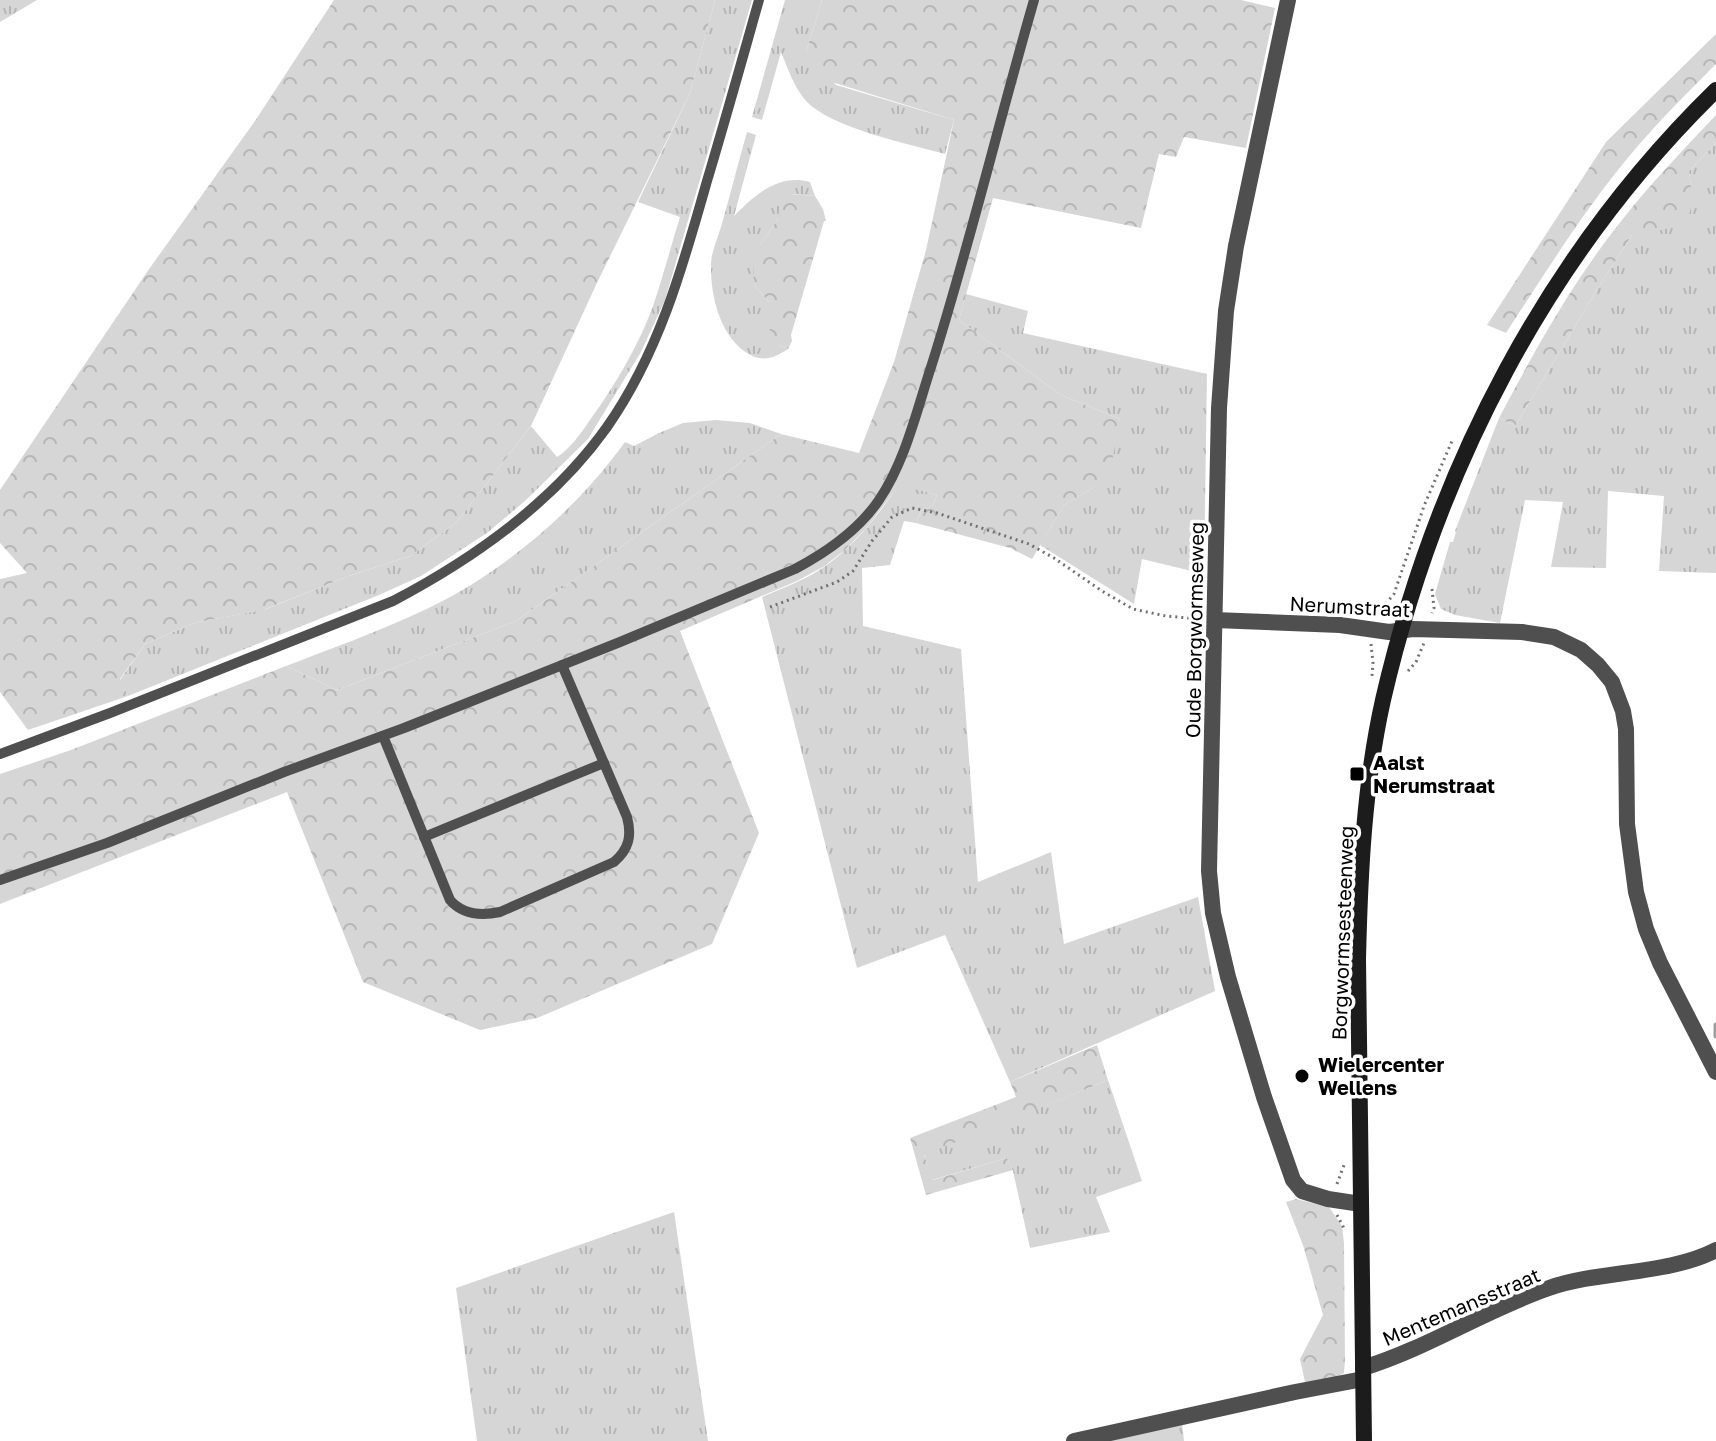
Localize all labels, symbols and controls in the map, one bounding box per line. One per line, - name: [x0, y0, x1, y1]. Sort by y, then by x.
- street label: Oude Borgwormseweg: [1180, 522, 1208, 738]
- street label: Nerumstraat: [1289, 591, 1411, 621]
- place label: Aalst Nerumstraat: [1373, 750, 1495, 797]
- marker: Aalst Nerumstraat: [1348, 765, 1366, 783]
- street label: Borgwormsesteenweg: [1326, 825, 1358, 1041]
- place label: Wielercenter Wellens: [1318, 1052, 1444, 1099]
- marker: Wielercenter Wellens: [1293, 1067, 1311, 1085]
- street label: Mentemansstraat: [1379, 1262, 1543, 1350]

